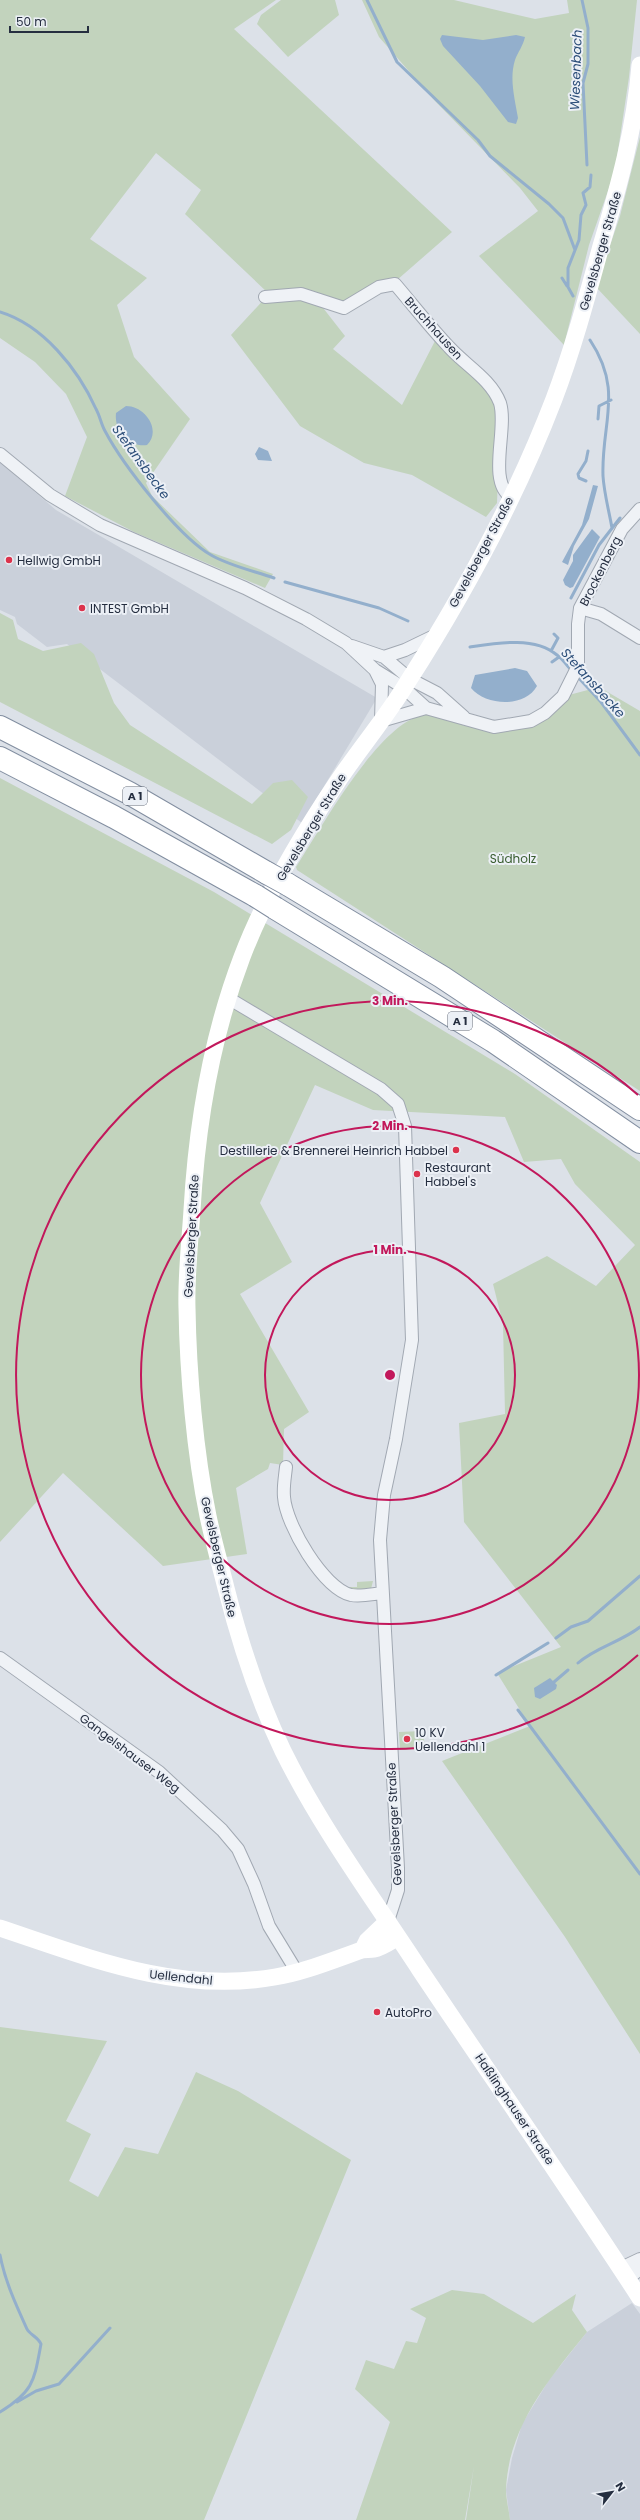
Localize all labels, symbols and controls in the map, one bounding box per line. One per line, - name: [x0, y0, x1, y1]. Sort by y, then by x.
- scale bar: [10, 8, 88, 34]
- text: 50 m: [16, 13, 47, 30]
- water label: Wiesenbach: [565, 29, 587, 111]
- street label: Gevelsberger Straße: [575, 190, 625, 312]
- street label: Bruchhausen: [401, 293, 467, 363]
- water label: Stefansbecke: [107, 421, 175, 503]
- street label: Gevelsberger Straße: [445, 494, 517, 610]
- street label: Brockenberg: [575, 533, 625, 609]
- place label: Hellwig GmbH: [17, 552, 101, 569]
- marker: Hellwig GmbH: [4, 555, 14, 565]
- place label: INTEST GmbH: [90, 600, 169, 617]
- marker: INTEST GmbH: [77, 603, 87, 613]
- water label: Stefansbecke: [556, 644, 630, 722]
- street label: Gevelsberger Straße: [272, 770, 350, 884]
- road number: A 1: [123, 787, 147, 805]
- park label: Südholz: [490, 850, 536, 867]
- text: 3 Min.: [372, 992, 408, 1009]
- road number: A 1: [448, 1012, 472, 1030]
- text: 2 Min.: [372, 1117, 408, 1134]
- place label: Destillerie & Brennerei Heinrich Habbel: [220, 1142, 448, 1159]
- marker: Destillerie & Brennerei Heinrich Habbel: [451, 1145, 461, 1155]
- place label: Restaurant Habbel's: [425, 1159, 491, 1190]
- marker: Restaurant Habbel's: [412, 1169, 422, 1179]
- street label: Gevelsberger Straße: [179, 1174, 203, 1298]
- text: 1 Min.: [373, 1241, 407, 1258]
- centre of rings: [383, 1368, 397, 1382]
- street label: Gevelsberger Straße: [197, 1495, 241, 1619]
- street label: Gangelshauser Weg: [76, 1709, 184, 1797]
- place label: 10 KV Uellendahl 1: [415, 1724, 485, 1755]
- marker: 10 KV Uellendahl 1: [402, 1734, 412, 1744]
- street label: Gevelsberger Straße: [382, 1762, 406, 1886]
- street label: Uellendahl: [149, 1965, 213, 1989]
- place label: AutoPro: [385, 2004, 432, 2021]
- marker: AutoPro: [372, 2007, 382, 2017]
- street label: Haßlinghauser Straße: [471, 2050, 559, 2168]
- north arrow: [592, 2472, 632, 2512]
- text: N: [612, 2479, 630, 2495]

